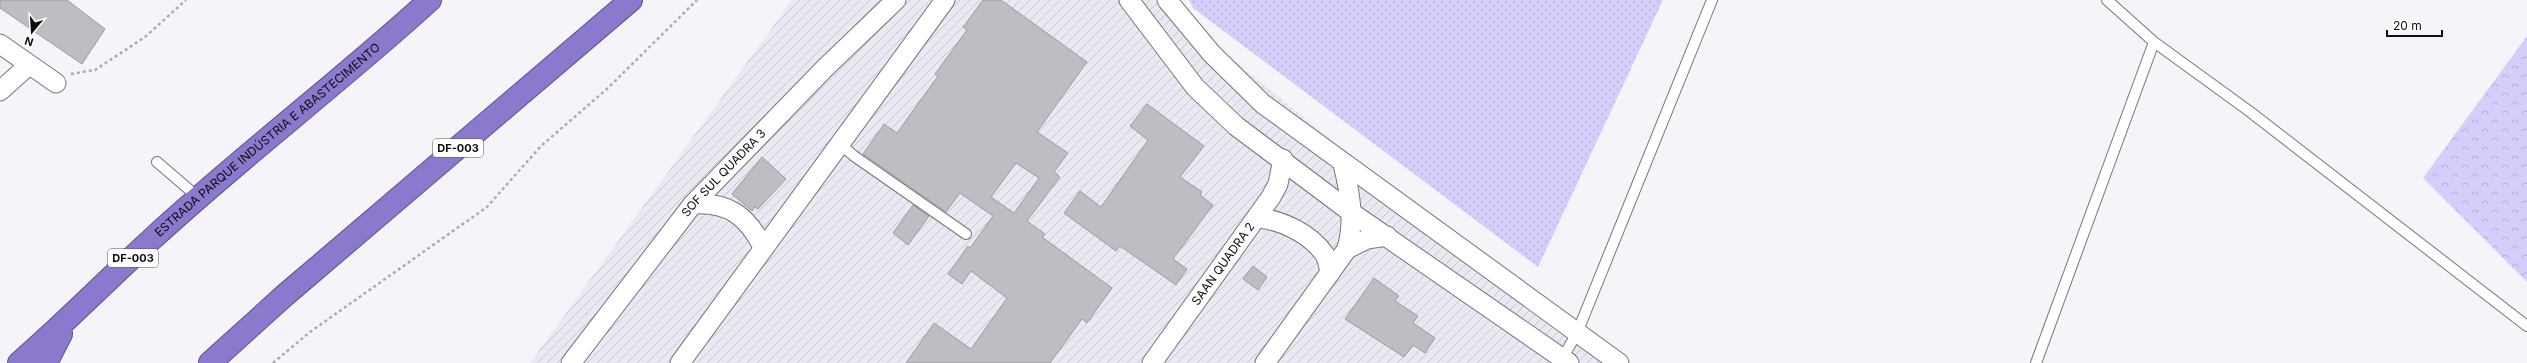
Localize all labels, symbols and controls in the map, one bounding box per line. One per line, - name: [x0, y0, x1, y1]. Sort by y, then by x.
- north arrow: [12, 12, 52, 52]
- scale bar: [2387, 12, 2442, 38]
- text: 20 m: [2393, 18, 2422, 33]
- text: N: [23, 34, 35, 49]
- street label: ESTRADA PARQUE INDÚSTRIA E ABASTECIMENTO: [151, 39, 383, 240]
- street label: SOF SUL QUADRA 3: [678, 126, 769, 220]
- road number: DF-003: [433, 139, 483, 157]
- street label: SAAN QUADRA 2: [1188, 219, 1257, 308]
- road number: DF-003: [108, 249, 158, 267]

